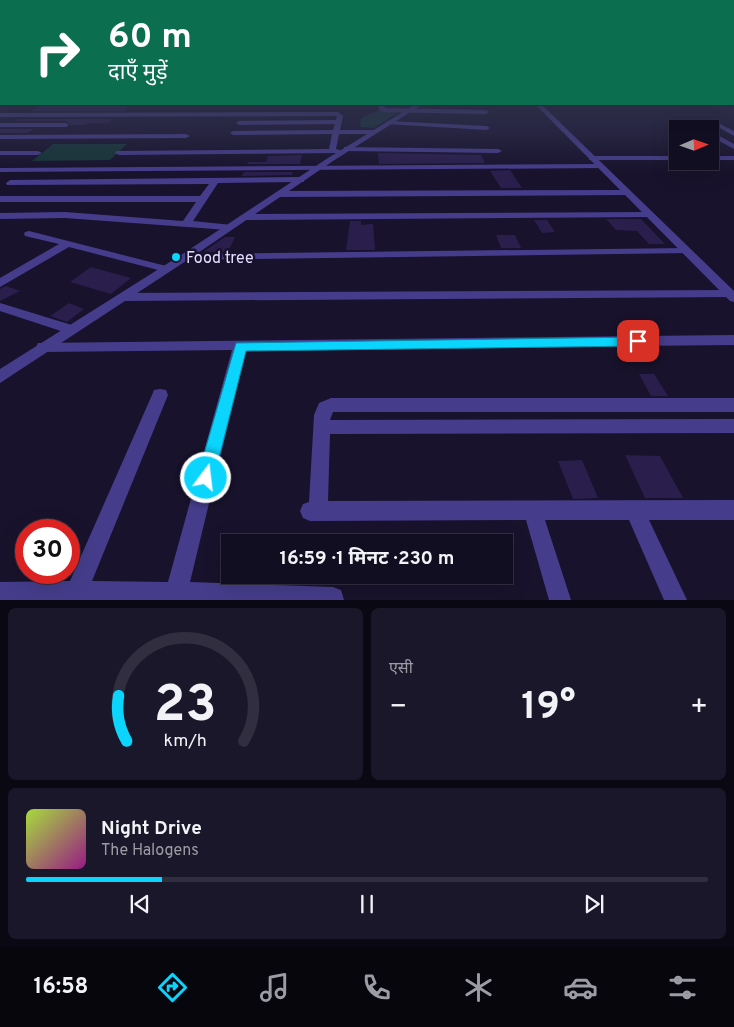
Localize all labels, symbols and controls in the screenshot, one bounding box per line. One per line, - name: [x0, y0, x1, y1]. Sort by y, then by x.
- text: 60 m: [108, 16, 192, 60]
- icon: right: [25, 20, 90, 85]
- text: दाएँ मुड़ें: [108, 60, 168, 87]
- north arrow: [669, 120, 719, 170]
- map controls: [669, 120, 719, 170]
- place label: Food tree: [186, 249, 254, 269]
- marker: Food tree: [170, 251, 182, 263]
- pin: [617, 320, 659, 362]
- icon: arrive: [624, 327, 652, 355]
- position arrow: [179, 451, 231, 503]
- speed limit sign: 30: [15, 519, 80, 584]
- text: 16:59 · 1 मिनट · 230 m: [279, 547, 455, 571]
- text: एसी: [389, 659, 413, 679]
- text: 23: [154, 674, 217, 740]
- text: 19°: [521, 684, 576, 733]
- text: −: [389, 690, 407, 726]
- text: +: [690, 690, 708, 726]
- text: km/h: [164, 730, 207, 753]
- text: Night Drive: [101, 817, 202, 841]
- text: The Halogens: [101, 841, 199, 861]
- icon: previous: [126, 890, 154, 918]
- icon: pause: [353, 890, 381, 918]
- icon: next: [580, 890, 608, 918]
- icon: directions: [155, 970, 190, 1005]
- icon: music: [257, 970, 292, 1005]
- icon: phone: [359, 970, 394, 1005]
- icon: climate: [461, 970, 496, 1005]
- icon: car: [563, 970, 598, 1005]
- icon: filters: [665, 970, 700, 1005]
- text: 16:58: [34, 974, 88, 1001]

